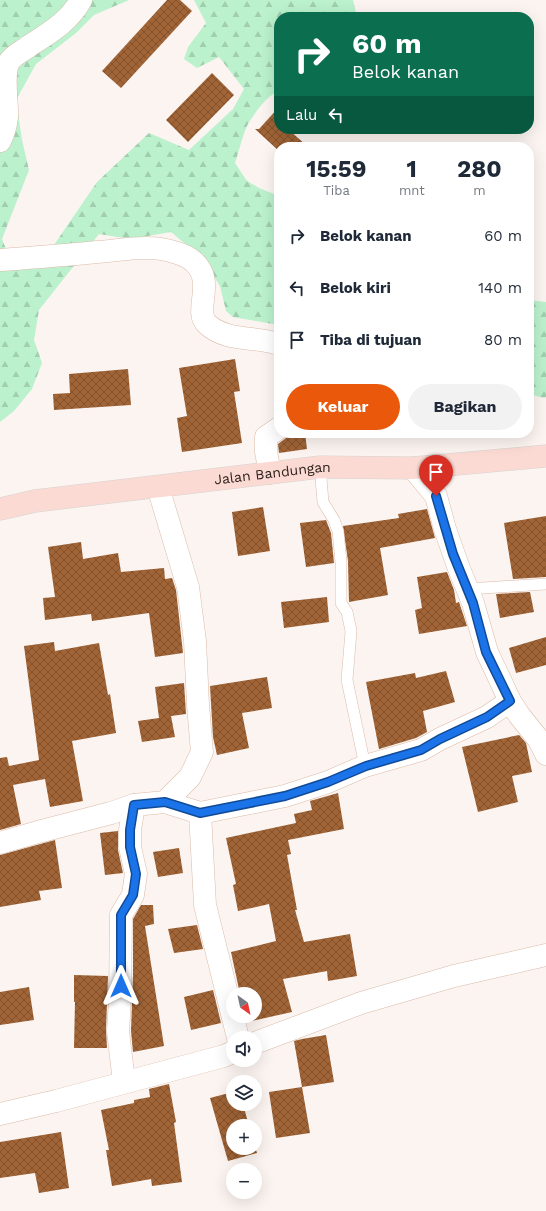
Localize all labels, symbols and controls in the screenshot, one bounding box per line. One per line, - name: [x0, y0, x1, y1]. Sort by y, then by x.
- text: 60 m: [352, 27, 422, 60]
- icon: right: [286, 28, 338, 80]
- text: Belok kanan: [352, 61, 459, 82]
- icon: left: [325, 104, 347, 126]
- text: Lalu: [286, 106, 317, 124]
- text: 15:59: [306, 155, 367, 183]
- text: 1: [407, 155, 417, 183]
- text: 280: [457, 155, 502, 183]
- text: Tiba: [323, 183, 350, 198]
- text: mnt: [399, 183, 425, 198]
- text: m: [473, 183, 486, 198]
- icon: right: [286, 225, 308, 247]
- text: Belok kanan: [320, 227, 411, 245]
- text: 60 m: [484, 227, 522, 245]
- icon: left: [286, 277, 308, 299]
- text: Belok kiri: [320, 279, 391, 297]
- text: 140 m: [478, 279, 522, 297]
- icon: arrive: [286, 329, 308, 351]
- text: Tiba di tujuan: [320, 331, 422, 349]
- text: 80 m: [484, 331, 522, 349]
- button: Keluar: [286, 384, 400, 430]
- button: Bagikan: [408, 384, 522, 430]
- pin: [419, 455, 453, 496]
- street label: Jalan Bandungan: [213, 459, 331, 488]
- icon: arrive: [425, 461, 447, 483]
- position arrow: [100, 965, 142, 1007]
- north arrow: [226, 987, 262, 1023]
- map controls: [226, 987, 262, 1199]
- button: sound: [226, 1031, 262, 1067]
- button: layers: [226, 1075, 262, 1111]
- button: +: [226, 1119, 262, 1155]
- button: −: [226, 1163, 262, 1199]

